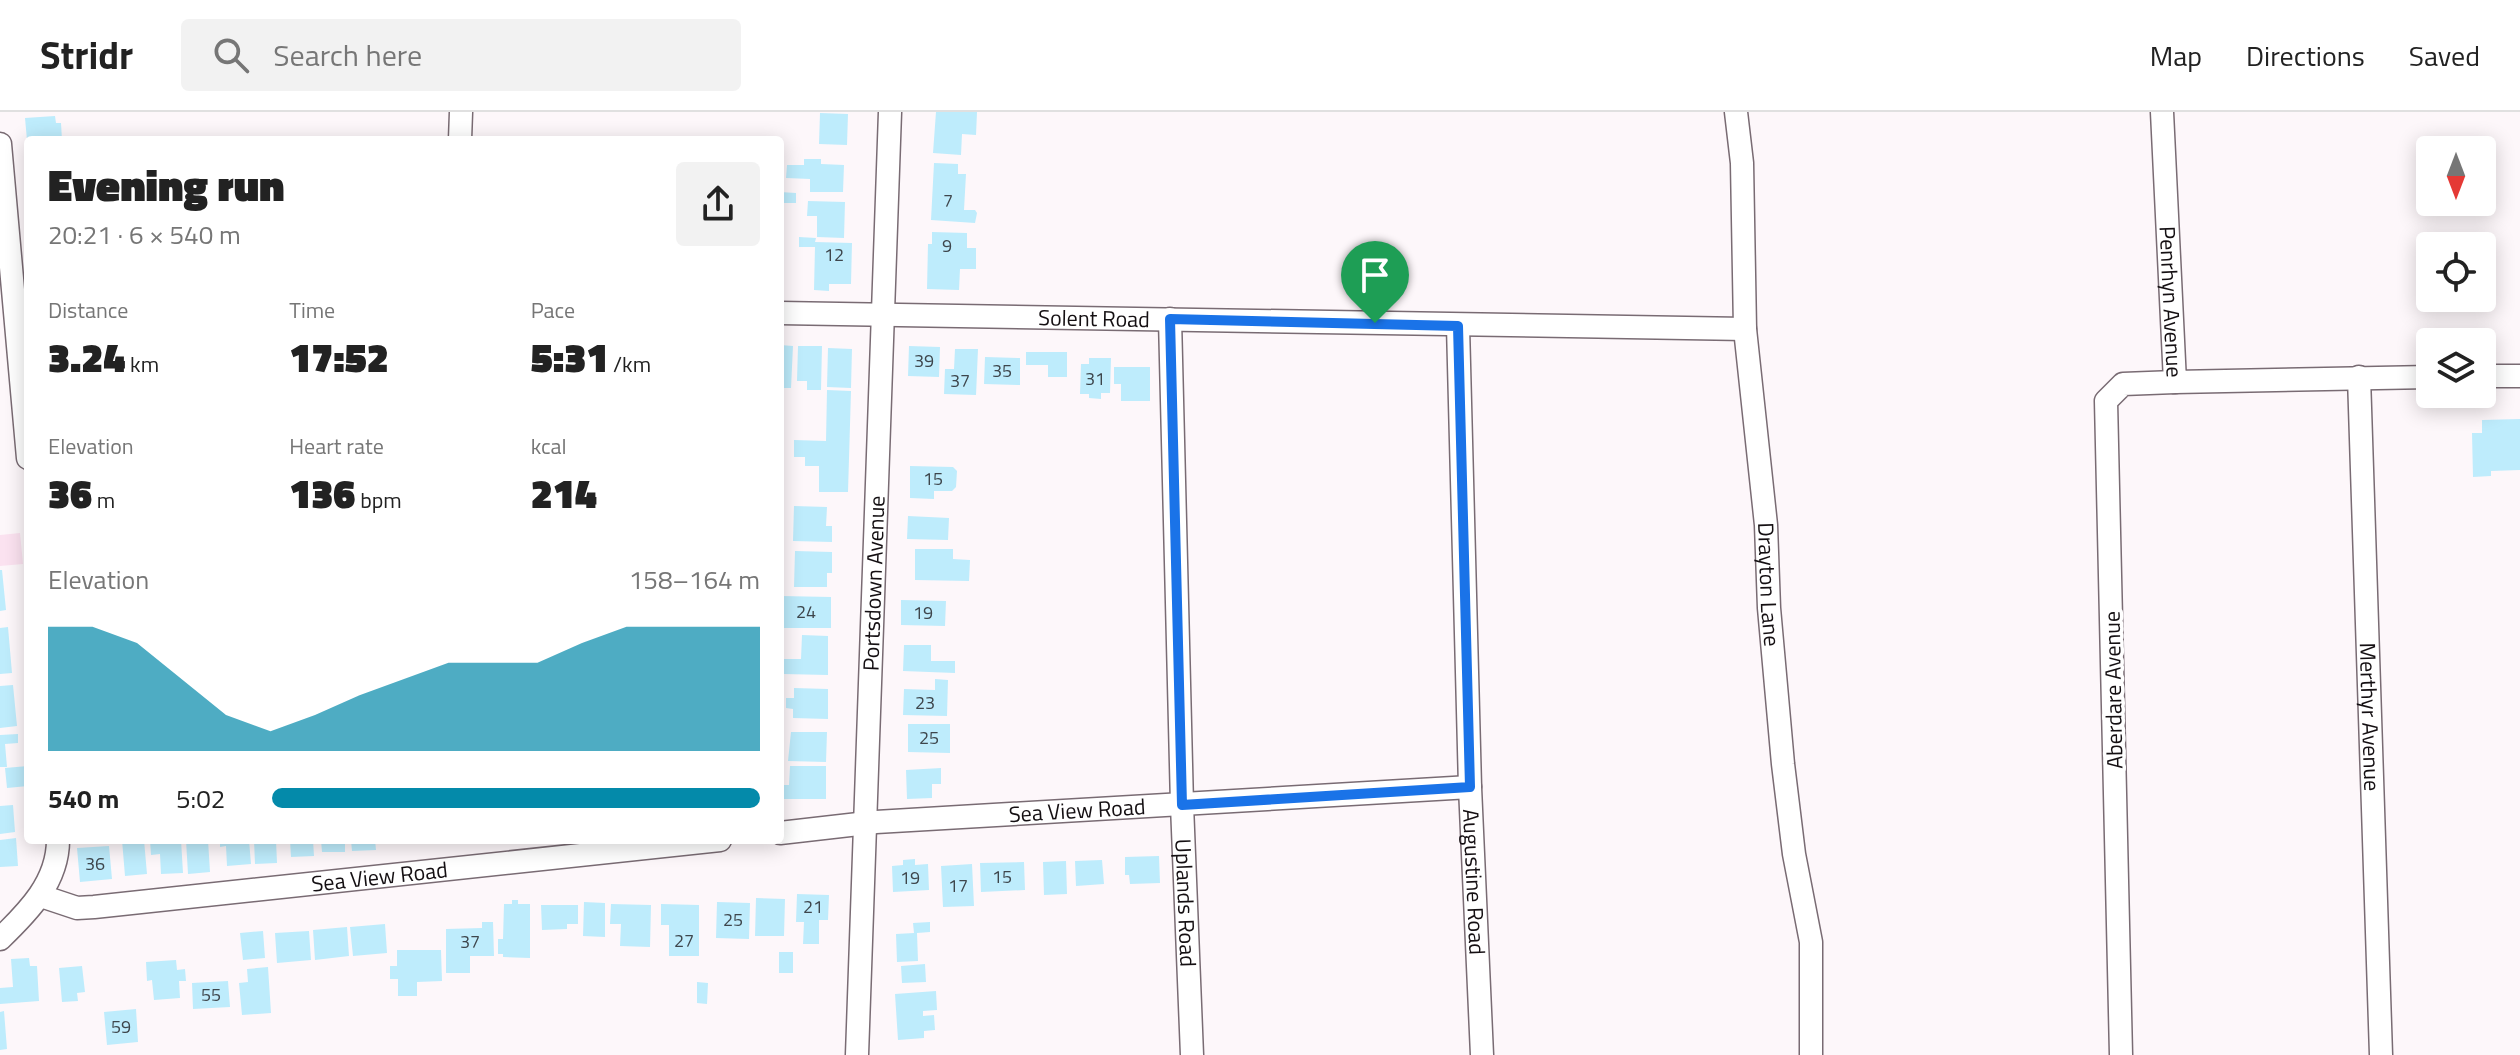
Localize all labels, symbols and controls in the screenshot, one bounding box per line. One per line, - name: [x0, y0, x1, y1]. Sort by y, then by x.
- search box: [181, 19, 741, 91]
- text: Stridr: [40, 26, 133, 84]
- text: Search here: [273, 32, 422, 78]
- icon: search: [209, 33, 253, 77]
- text: Map: [2150, 34, 2202, 77]
- text: Directions: [2246, 34, 2365, 77]
- text: Saved: [2409, 34, 2480, 77]
- north arrow: [2416, 136, 2496, 216]
- map controls: [2416, 136, 2496, 408]
- text: Evening run: [48, 151, 285, 218]
- button: share: [676, 162, 760, 246]
- house number: 7: [943, 187, 953, 214]
- text: 20:21 · 6 × 540 m: [48, 215, 241, 254]
- street label: Penrhyn Avenue: [2151, 225, 2192, 378]
- house number: 9: [942, 232, 952, 259]
- button: locate: [2416, 232, 2496, 312]
- house number: 12: [824, 241, 844, 268]
- pin: [1341, 241, 1409, 323]
- icon: arrive: [1353, 253, 1397, 297]
- text: Distance: [48, 293, 128, 327]
- text: Time: [289, 293, 335, 327]
- text: Pace: [531, 293, 575, 327]
- street label: Solent Road: [1038, 300, 1150, 336]
- text: 3.24: [48, 327, 125, 388]
- text: 17:52: [289, 327, 389, 388]
- text: 5:31: [531, 327, 608, 388]
- button: layers: [2416, 328, 2496, 408]
- text: km: [125, 347, 159, 381]
- text: /km: [608, 347, 651, 381]
- house number: 39: [914, 347, 934, 374]
- house number: 35: [992, 357, 1012, 384]
- house number: 31: [1085, 365, 1105, 392]
- house number: 37: [950, 367, 970, 394]
- text: Elevation: [48, 429, 134, 463]
- text: Heart rate: [289, 429, 384, 463]
- text: kcal: [531, 429, 567, 463]
- text: 36: [48, 463, 92, 524]
- text: 136: [289, 463, 355, 524]
- text: 214: [531, 463, 597, 524]
- house number: 15: [923, 465, 943, 492]
- text: m: [92, 483, 115, 517]
- text: bpm: [355, 483, 402, 517]
- street label: Portsdown Avenue: [853, 495, 894, 672]
- street label: Drayton Lane: [1749, 522, 1789, 648]
- text: Elevation: [48, 560, 149, 599]
- text: 158–164 m: [629, 560, 760, 599]
- house number: 24: [796, 598, 816, 625]
- house number: 19: [913, 599, 933, 626]
- street label: Aberdare Avenue: [2095, 611, 2131, 769]
- street label: Merthyr Avenue: [2351, 642, 2389, 792]
- house number: 23: [915, 689, 935, 716]
- house number: 25: [919, 724, 939, 751]
- text: 540 m: [48, 779, 119, 818]
- text: 5:02: [176, 779, 225, 818]
- street label: Sea View Road: [1008, 789, 1146, 831]
- street label: Augustine Road: [1454, 808, 1494, 955]
- street label: Uplands Road: [1166, 838, 1205, 967]
- house number: 36: [85, 850, 105, 877]
- street label: Sea View Road: [310, 852, 449, 901]
- house number: 15: [992, 863, 1012, 890]
- house number: 19: [900, 864, 920, 891]
- house number: 17: [948, 872, 968, 899]
- house number: 21: [803, 893, 823, 920]
- house number: 25: [723, 906, 743, 933]
- house number: 27: [674, 927, 694, 954]
- house number: 37: [460, 928, 480, 955]
- house number: 55: [201, 981, 221, 1008]
- house number: 59: [111, 1013, 131, 1040]

